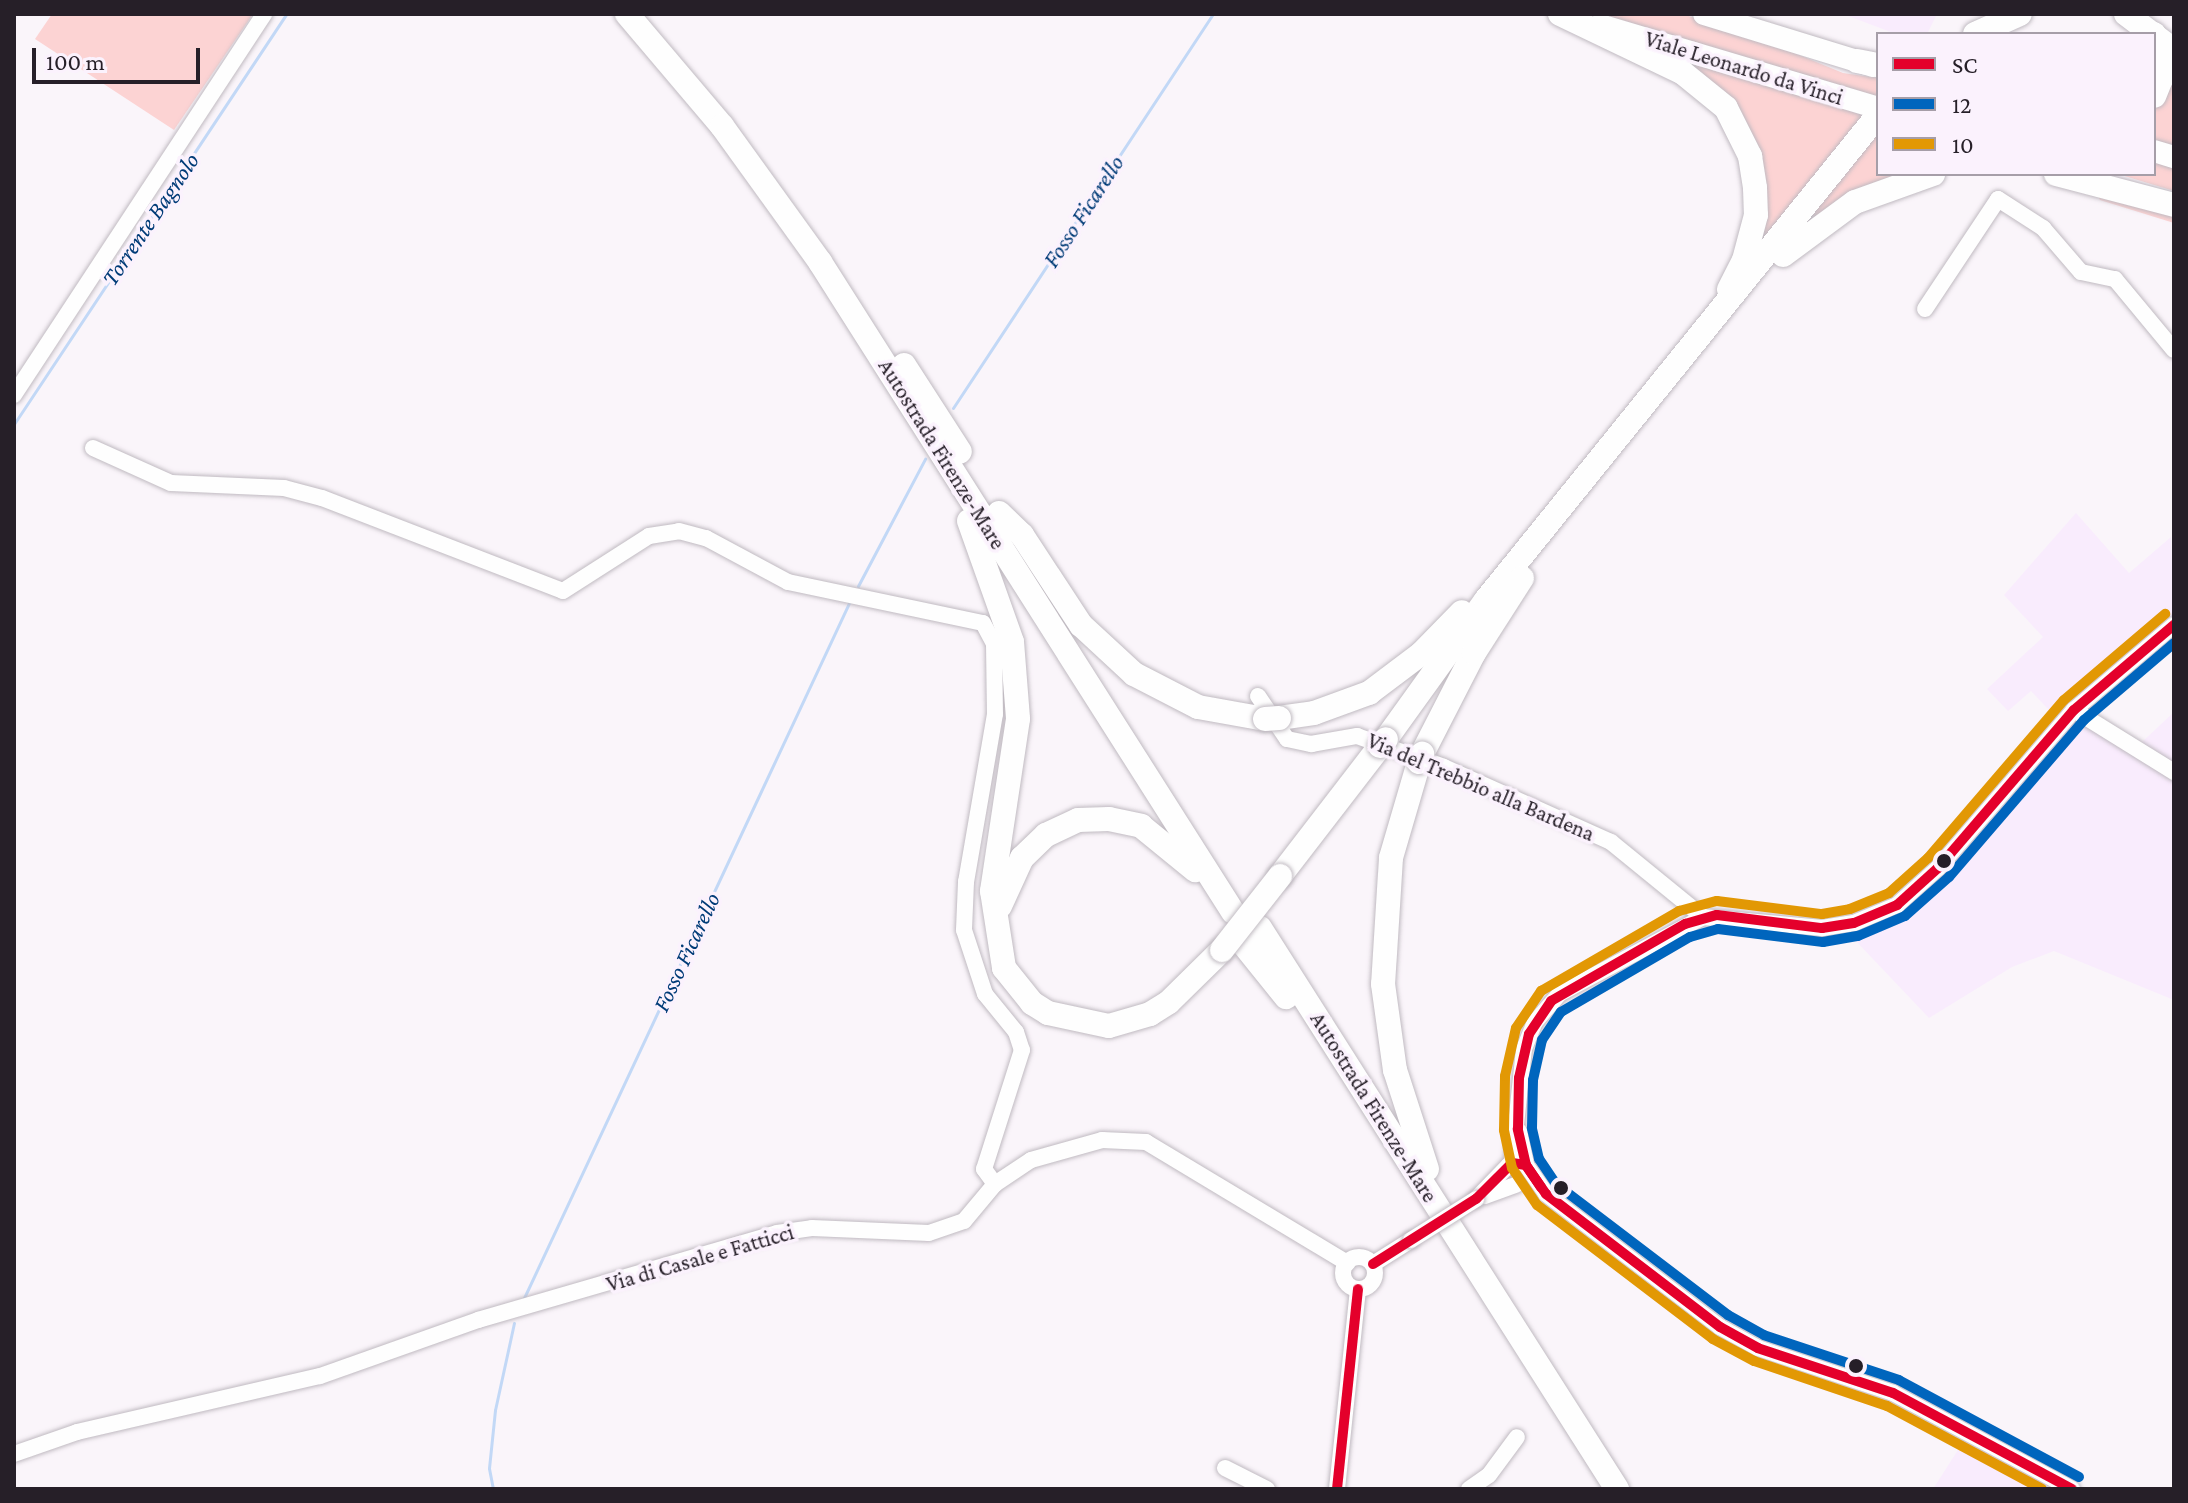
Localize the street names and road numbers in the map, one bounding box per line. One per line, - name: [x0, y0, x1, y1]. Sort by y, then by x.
- street label: Viale Leonardo da Vinci: [1642, 25, 1846, 111]
- street label: Autostrada Firenze-Mare: [873, 354, 1011, 554]
- street label: Via del Trebbio alla Bardena: [1363, 727, 1599, 847]
- street label: Autostrada Firenze-Mare: [1305, 1007, 1443, 1207]
- street label: Via di Casale e Fatticci: [603, 1219, 797, 1297]

